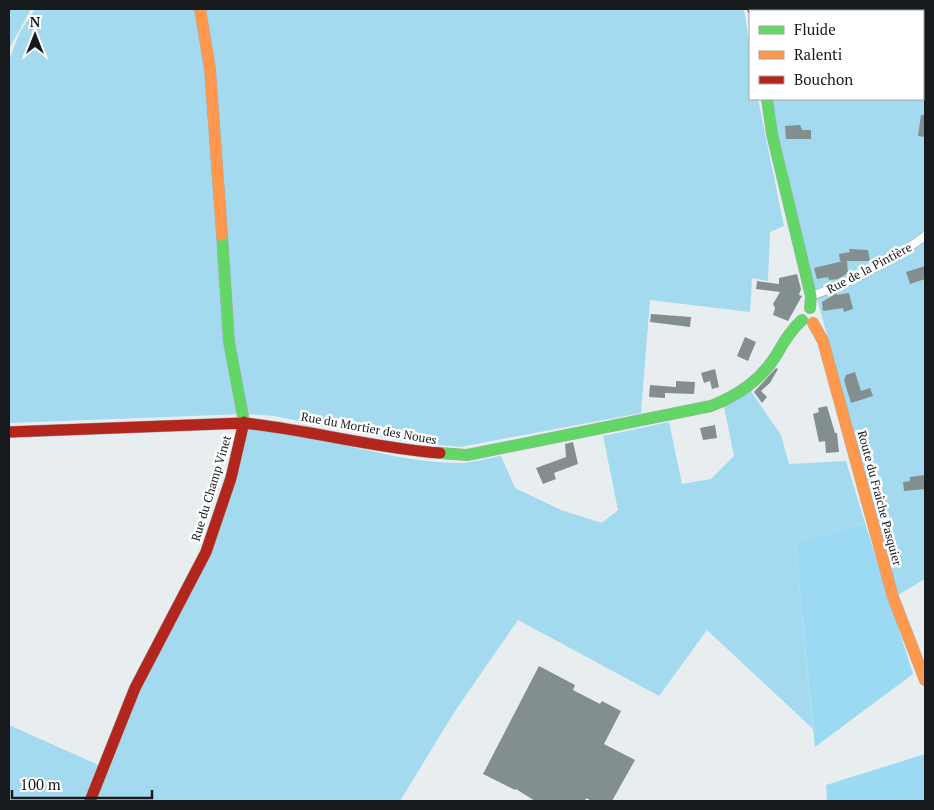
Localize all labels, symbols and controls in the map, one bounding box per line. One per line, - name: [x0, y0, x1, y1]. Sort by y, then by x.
- north arrow: [10, 10, 60, 60]
- legend: [749, 10, 924, 100]
- text: N: [30, 12, 41, 31]
- text: Fluide: [794, 19, 836, 39]
- text: Ralenti: [794, 44, 842, 64]
- text: Bouchon: [794, 69, 853, 89]
- street label: Rue de la Pintière: [824, 239, 914, 297]
- street label: Rue du Mortier des Noues: [300, 409, 438, 447]
- street label: Route du Fraîche Pasquier: [855, 429, 905, 568]
- street label: Rue du Champ Vinet: [188, 433, 234, 543]
- scale bar: [12, 768, 152, 800]
- text: 100 m: [20, 774, 61, 794]

